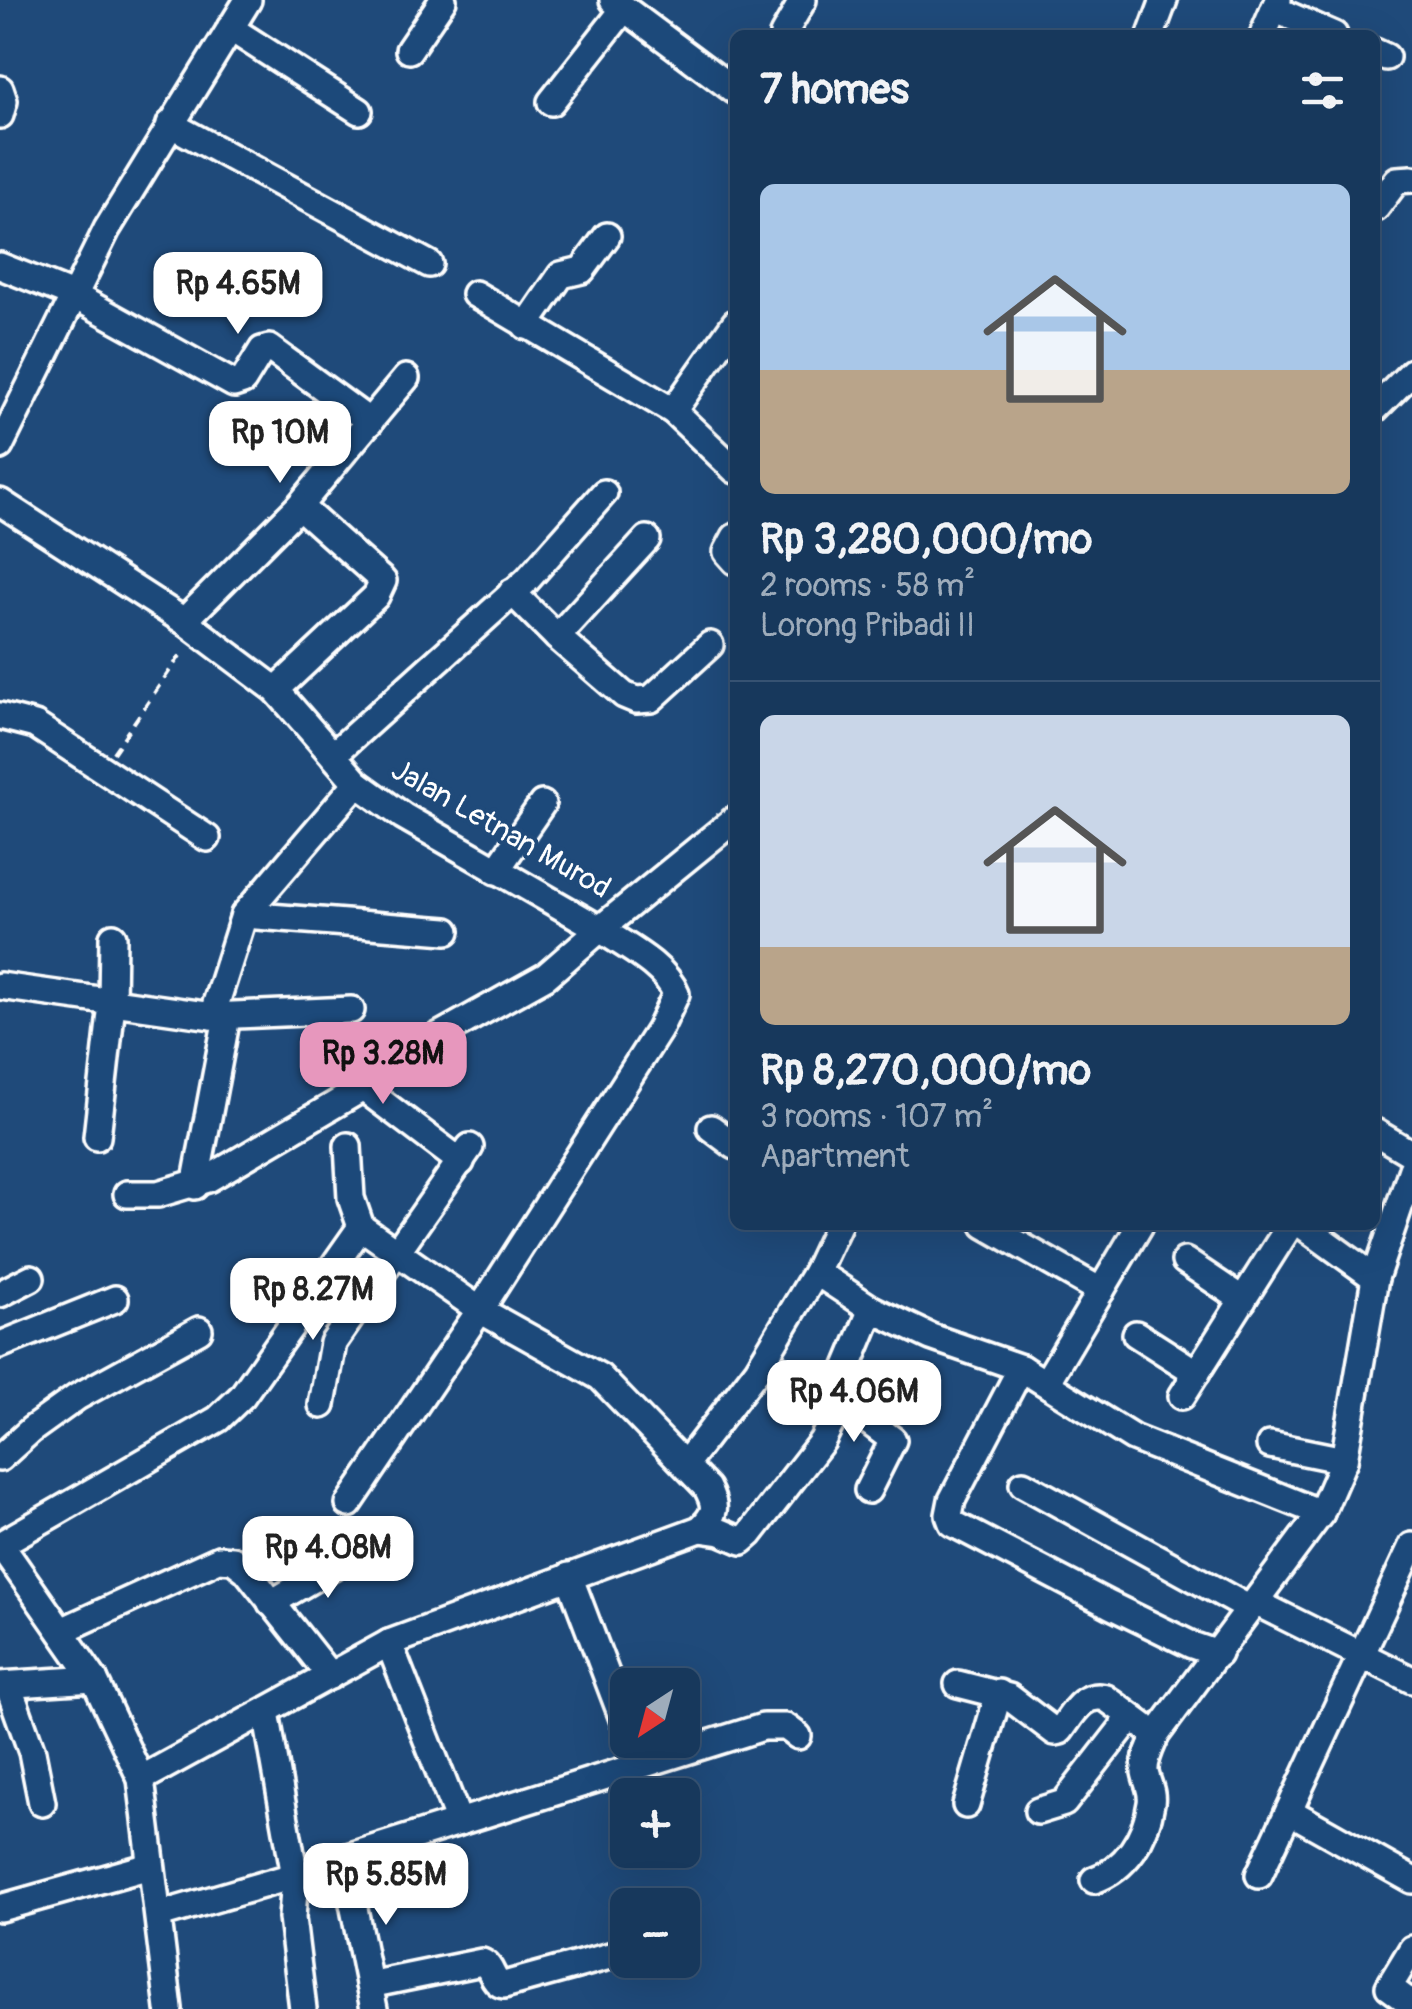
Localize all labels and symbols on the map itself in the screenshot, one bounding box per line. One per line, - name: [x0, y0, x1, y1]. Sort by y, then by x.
- pin: Rp 4.65M: [135, 252, 341, 337]
- pin: Rp 10M: [199, 401, 361, 486]
- street label: Jalan Letnan Murod: [385, 751, 617, 907]
- pin: Rp 3.28M: [280, 1022, 486, 1107]
- pin: Rp 8.27M: [210, 1258, 416, 1343]
- pin: Rp 4.06M: [751, 1360, 957, 1445]
- pin: Rp 4.08M: [225, 1516, 431, 1601]
- north arrow: [610, 1668, 700, 1758]
- pin: Rp 5.85M: [283, 1843, 489, 1928]

